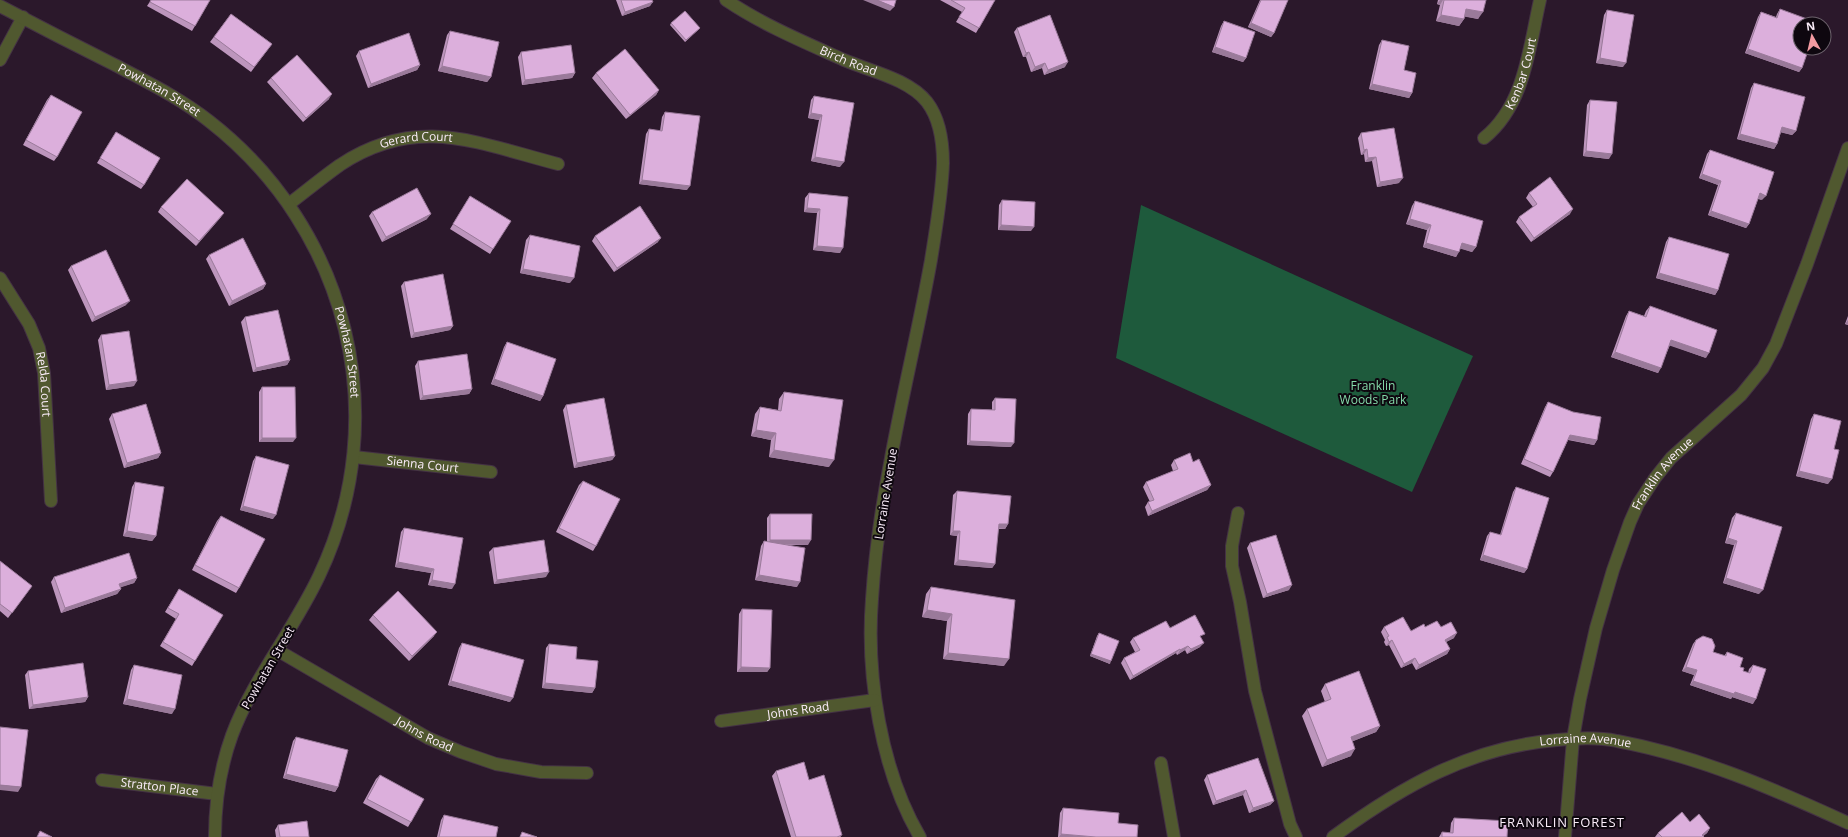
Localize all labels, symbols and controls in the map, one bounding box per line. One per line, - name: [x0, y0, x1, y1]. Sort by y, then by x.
- north arrow: [1792, 16, 1832, 56]
- text: N: [1805, 18, 1816, 34]
- street label: Kenbar Court: [1501, 36, 1540, 113]
- street label: Birch Road: [817, 41, 880, 79]
- street label: Powhatan Street: [115, 59, 204, 120]
- street label: Gerard Court: [377, 127, 454, 152]
- street label: Powhatan Street: [331, 304, 364, 398]
- street label: Relda Court: [32, 350, 55, 417]
- park label: Franklin Woods Park: [1340, 377, 1407, 408]
- street label: Franklin Avenue: [1627, 433, 1697, 512]
- street label: Lorraine Avenue: [870, 447, 901, 541]
- street label: Sienna Court: [386, 452, 459, 476]
- street label: Powhatan Street: [237, 623, 298, 712]
- street label: Johns Road: [765, 697, 830, 723]
- street label: Johns Road: [392, 712, 456, 756]
- street label: Lorraine Avenue: [1538, 729, 1633, 752]
- street label: Stratton Place: [120, 773, 200, 800]
- district label: FRANKLIN FOREST: [1499, 813, 1625, 831]

